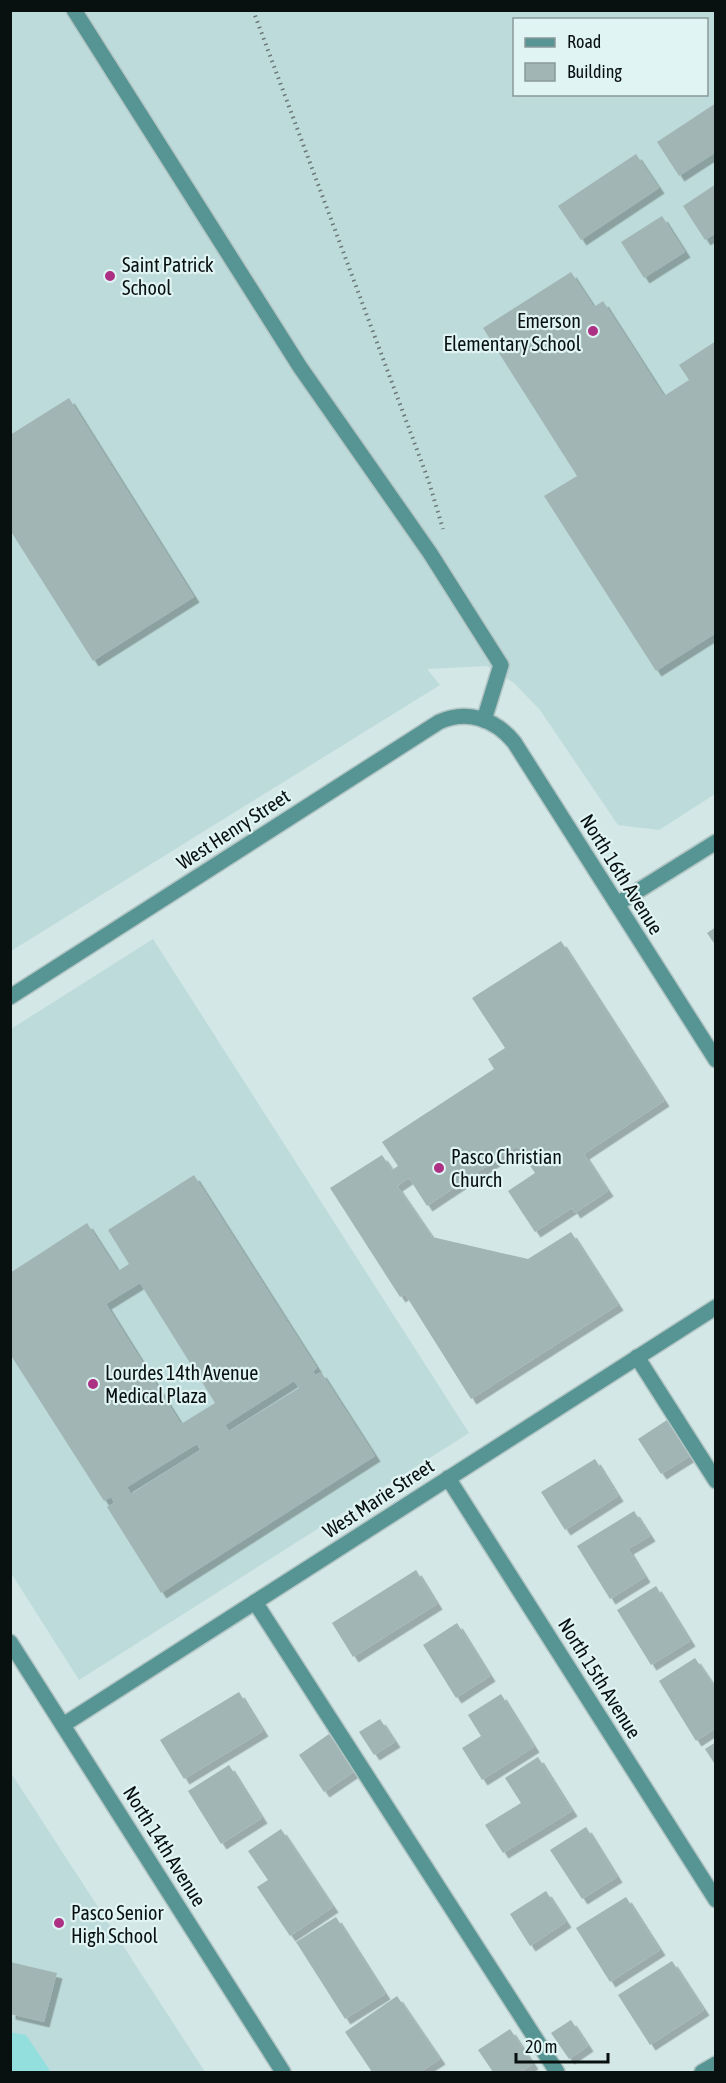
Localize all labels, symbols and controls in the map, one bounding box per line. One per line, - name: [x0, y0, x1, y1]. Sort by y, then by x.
- legend: [513, 18, 708, 96]
- text: Road: [567, 31, 601, 52]
- text: Building: [567, 61, 622, 82]
- place label: Saint Patrick School: [122, 253, 214, 299]
- marker: Saint Patrick School: [103, 269, 117, 283]
- place label: Emerson Elementary School: [444, 309, 582, 355]
- marker: Emerson Elementary School: [586, 324, 600, 338]
- street label: West Henry Street: [172, 784, 294, 874]
- street label: North 16th Avenue: [576, 810, 668, 938]
- place label: Pasco Christian Church: [451, 1145, 562, 1191]
- marker: Pasco Christian Church: [432, 1161, 446, 1175]
- place label: Lourdes 14th Avenue Medical Plaza: [105, 1361, 258, 1407]
- marker: Lourdes 14th Avenue Medical Plaza: [86, 1377, 100, 1391]
- street label: West Marie Street: [318, 1454, 438, 1542]
- street label: North 15th Avenue: [554, 1614, 646, 1742]
- street label: North 14th Avenue: [119, 1782, 211, 1910]
- place label: Pasco Senior High School: [71, 1901, 164, 1947]
- marker: Pasco Senior High School: [52, 1916, 66, 1930]
- scale bar: [516, 2026, 608, 2064]
- text: 20 m: [525, 2036, 557, 2057]

